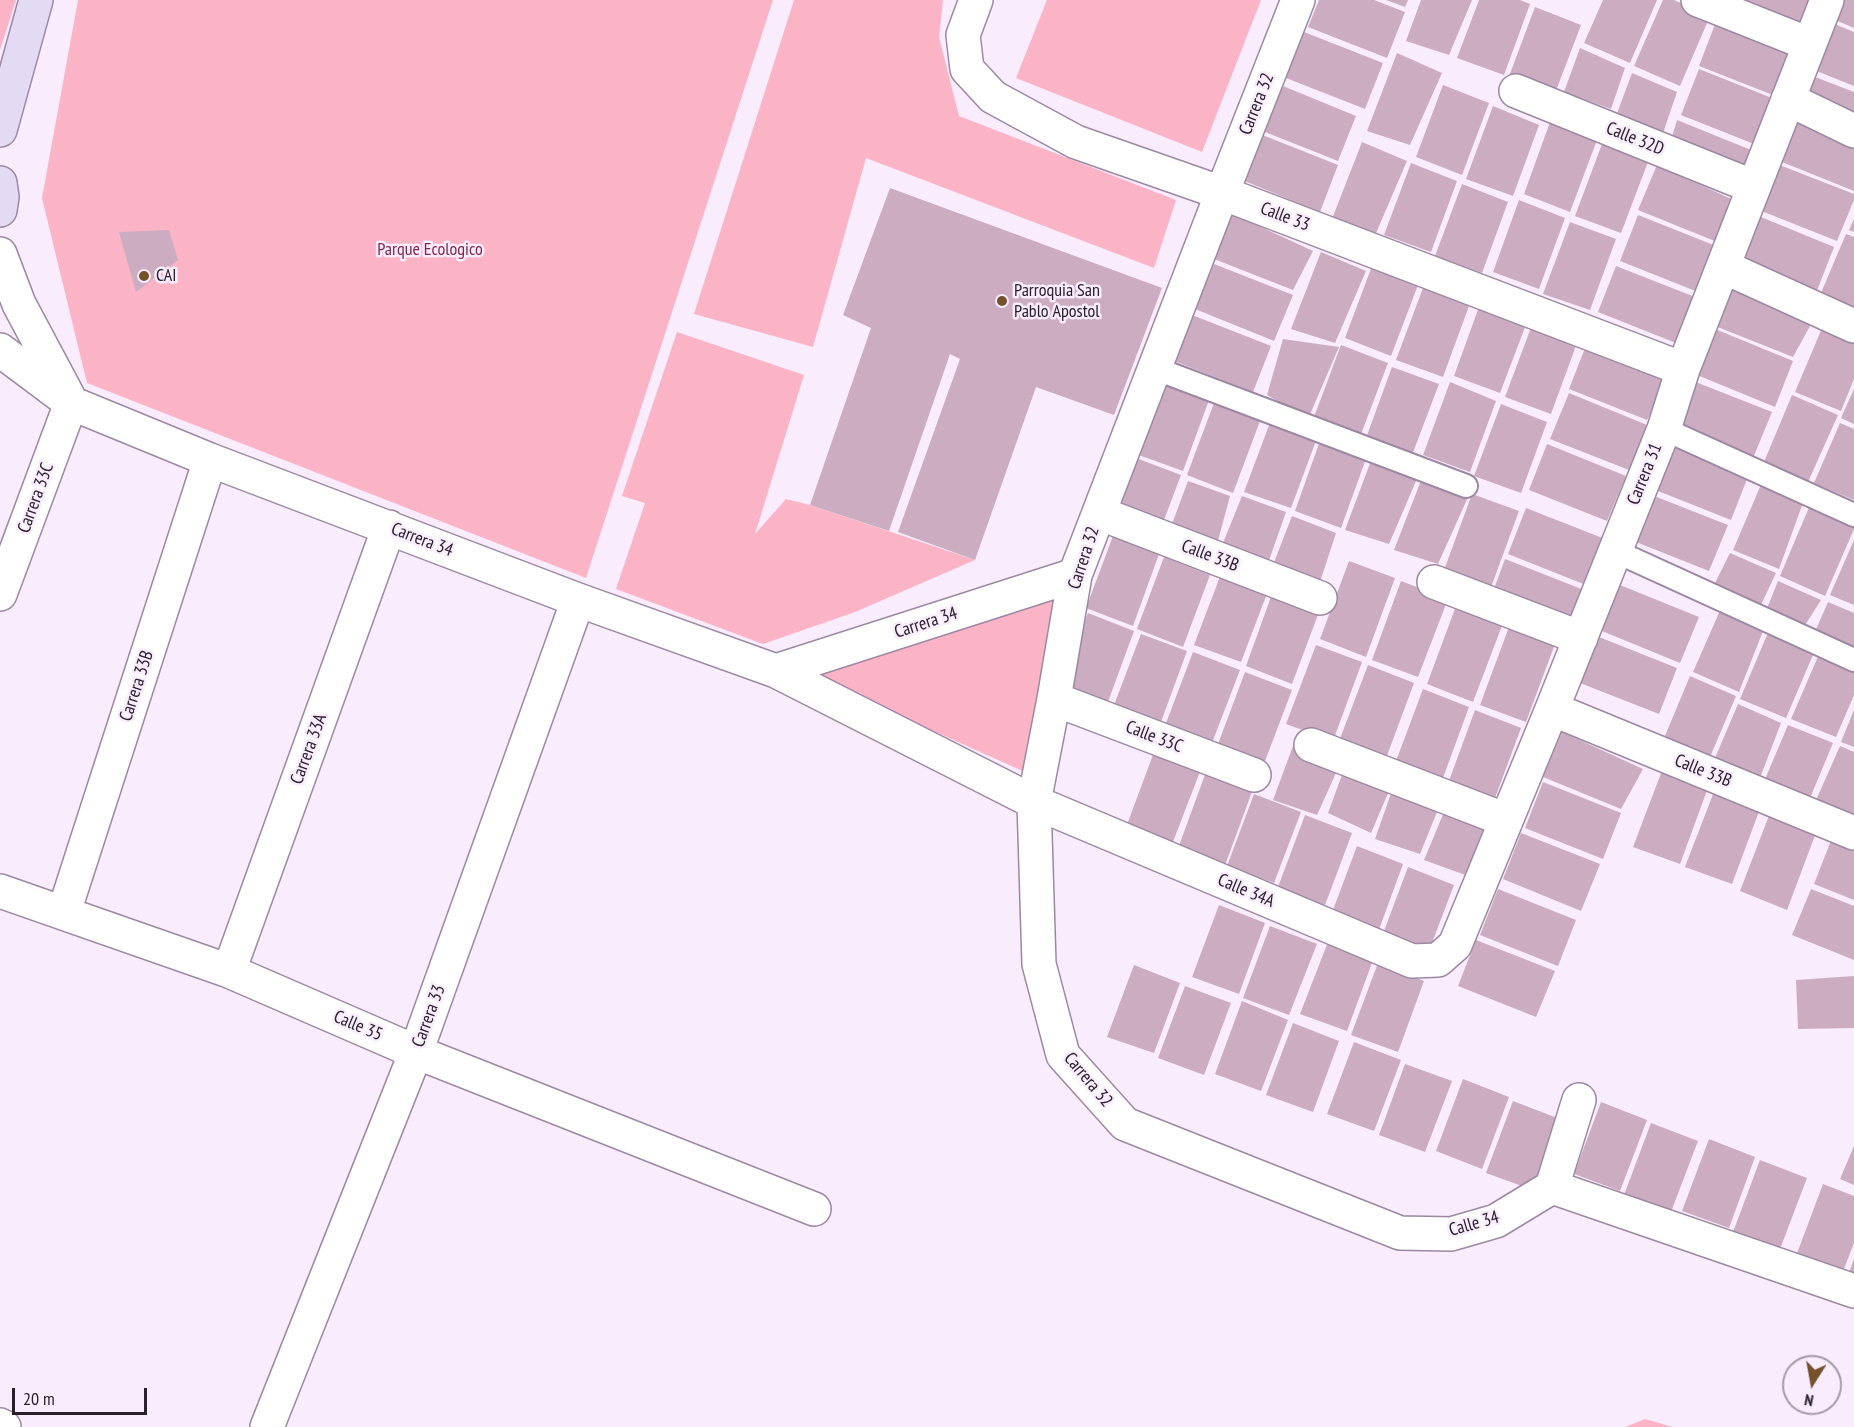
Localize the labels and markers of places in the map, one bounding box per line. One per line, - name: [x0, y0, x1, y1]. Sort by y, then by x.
- place label: CAI: [156, 265, 177, 287]
- marker: CAI: [137, 269, 151, 283]
- place label: Parroquia San Pablo Apostol: [1014, 280, 1100, 322]
- marker: Parroquia San Pablo Apostol: [995, 294, 1009, 308]

